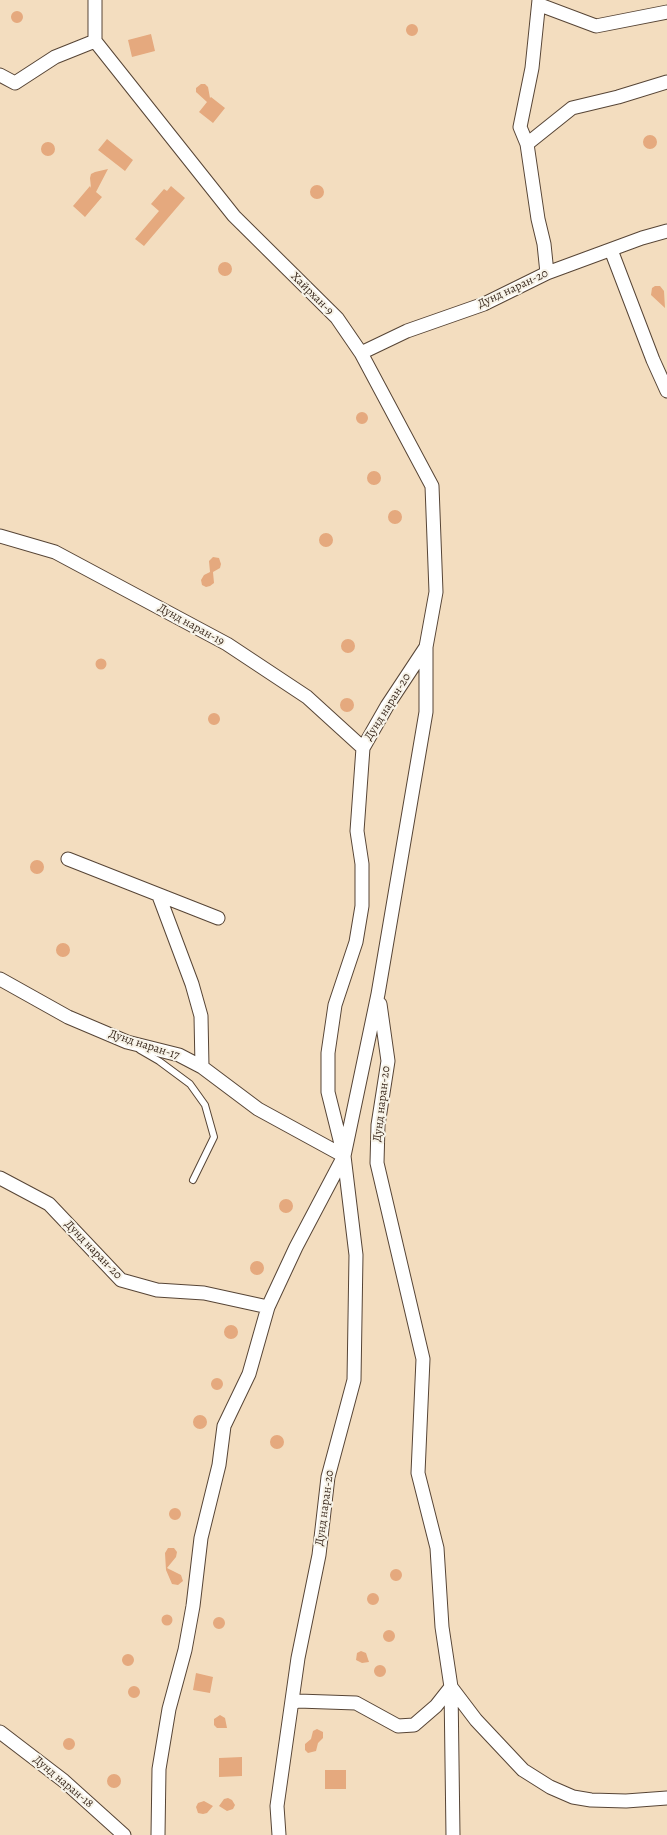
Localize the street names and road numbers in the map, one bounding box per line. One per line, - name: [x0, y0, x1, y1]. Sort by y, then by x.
- street label: Дунд наран-20: [475, 266, 551, 312]
- street label: Хайрхан-9: [288, 270, 336, 318]
- street label: Дунд наран-19: [155, 601, 227, 649]
- street label: Дунд наран-20: [362, 671, 414, 743]
- street label: Дунд наран-17: [107, 1027, 181, 1063]
- street label: Дунд наран-20: [370, 1065, 394, 1143]
- street label: Дунд наран-20: [61, 1218, 125, 1282]
- street label: Дунд наран-20: [313, 1469, 337, 1547]
- street label: Дунд наран-18: [30, 1753, 96, 1811]

